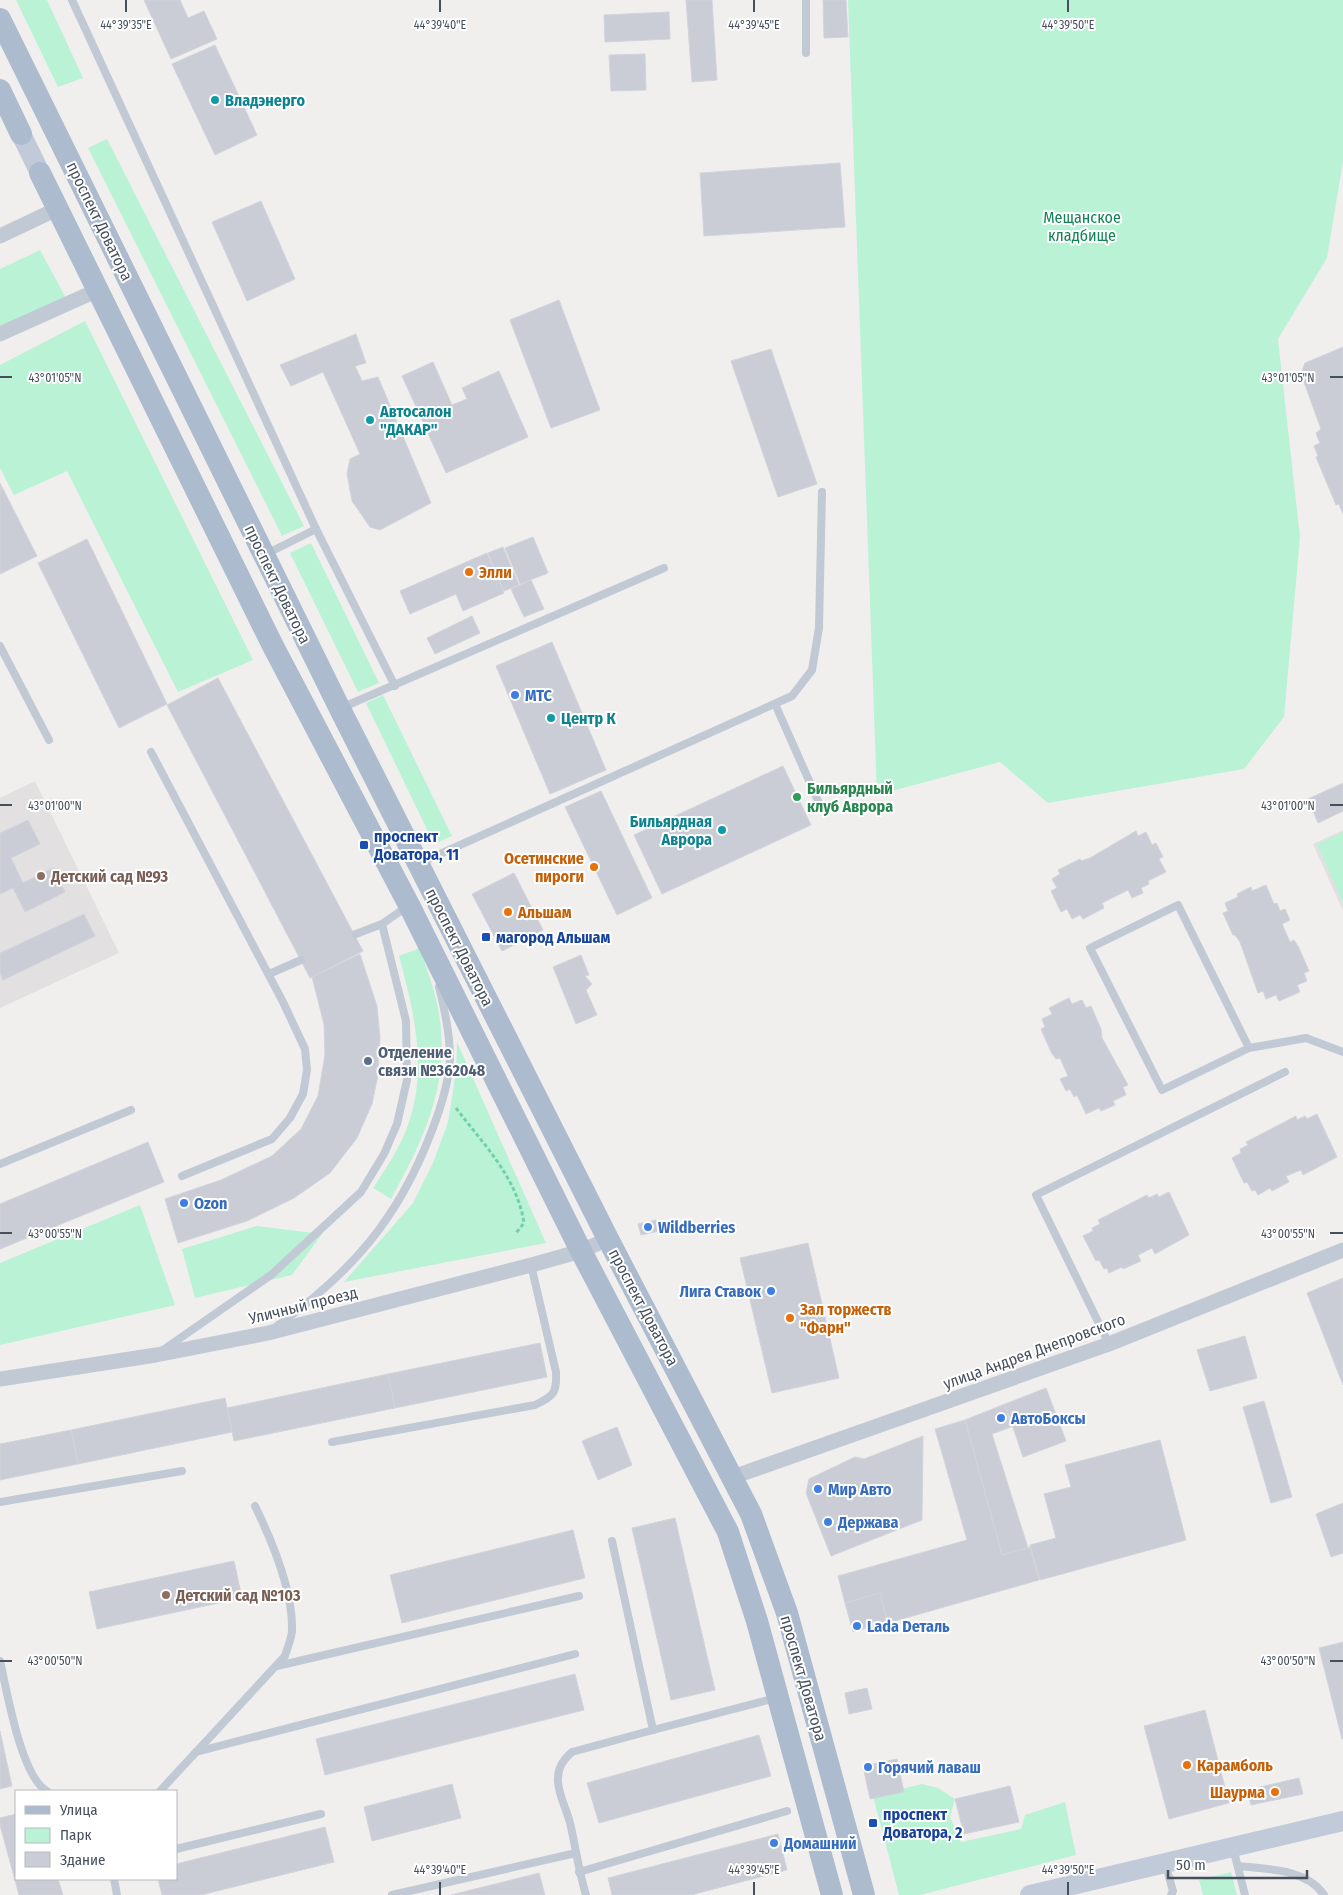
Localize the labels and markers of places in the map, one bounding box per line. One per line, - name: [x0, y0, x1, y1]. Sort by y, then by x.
- place label: Владэнерго: [225, 91, 306, 110]
- marker: Владэнерго: [209, 94, 221, 106]
- place label: Автосалон "ДАКАР": [379, 402, 452, 439]
- marker: Автосалон "ДАКАР": [364, 414, 376, 426]
- place label: Элли: [479, 563, 512, 582]
- marker: Элли: [463, 566, 475, 578]
- place label: МТС: [525, 686, 553, 705]
- marker: МТС: [509, 689, 521, 701]
- place label: Центр К: [561, 709, 616, 728]
- marker: Центр К: [545, 712, 557, 724]
- place label: Бильярдный клуб Аврора: [807, 779, 893, 816]
- marker: Бильярдный клуб Аврора: [791, 791, 803, 803]
- place label: Бильярдная Аврора: [630, 812, 712, 849]
- marker: Бильярдная Аврора: [716, 824, 728, 836]
- place label: проспект Доватора, 11: [373, 827, 459, 864]
- marker: проспект Доватора, 11: [358, 839, 370, 851]
- place label: Осетинские пироги: [504, 849, 584, 886]
- marker: Осетинские пироги: [588, 861, 600, 873]
- place label: Детский сад №93: [50, 867, 169, 886]
- marker: Детский сад №93: [35, 870, 47, 882]
- place label: Альшам: [517, 903, 572, 922]
- marker: Альшам: [502, 906, 514, 918]
- place label: магород Альшам: [496, 928, 610, 947]
- marker: магород Альшам: [480, 931, 492, 943]
- place label: Отделение связи №362048: [378, 1043, 486, 1080]
- marker: Отделение связи №362048: [362, 1055, 374, 1067]
- place label: Ozon: [194, 1194, 227, 1213]
- marker: Ozon: [178, 1197, 190, 1209]
- place label: Wildberries: [658, 1218, 735, 1237]
- marker: Wildberries: [642, 1221, 654, 1233]
- place label: Лига Ставок: [679, 1282, 762, 1301]
- marker: Лига Ставок: [765, 1285, 777, 1297]
- place label: Зал торжеств "Фарн": [799, 1300, 892, 1337]
- marker: Зал торжеств "Фарн": [784, 1312, 796, 1324]
- place label: АвтоБоксы: [1010, 1409, 1086, 1428]
- marker: АвтоБоксы: [995, 1412, 1007, 1424]
- place label: Мир Авто: [828, 1480, 892, 1499]
- marker: Мир Авто: [812, 1483, 824, 1495]
- place label: Держава: [837, 1513, 898, 1532]
- marker: Держава: [822, 1516, 834, 1528]
- place label: Детский сад №103: [175, 1586, 301, 1605]
- marker: Детский сад №103: [160, 1589, 172, 1601]
- place label: Lada Dеталь: [867, 1617, 950, 1636]
- marker: Lada Dеталь: [851, 1620, 863, 1632]
- place label: Карамболь: [1197, 1756, 1273, 1775]
- place label: Горячий лаваш: [878, 1758, 981, 1777]
- marker: Карамболь: [1181, 1759, 1193, 1771]
- marker: Горячий лаваш: [862, 1761, 874, 1773]
- place label: Шаурма: [1210, 1783, 1265, 1802]
- marker: Шаурма: [1269, 1786, 1281, 1798]
- place label: проспект Доватора, 2: [882, 1805, 963, 1842]
- marker: проспект Доватора, 2: [867, 1817, 879, 1829]
- place label: Домашний: [783, 1834, 857, 1853]
- marker: Домашний: [768, 1837, 780, 1849]

